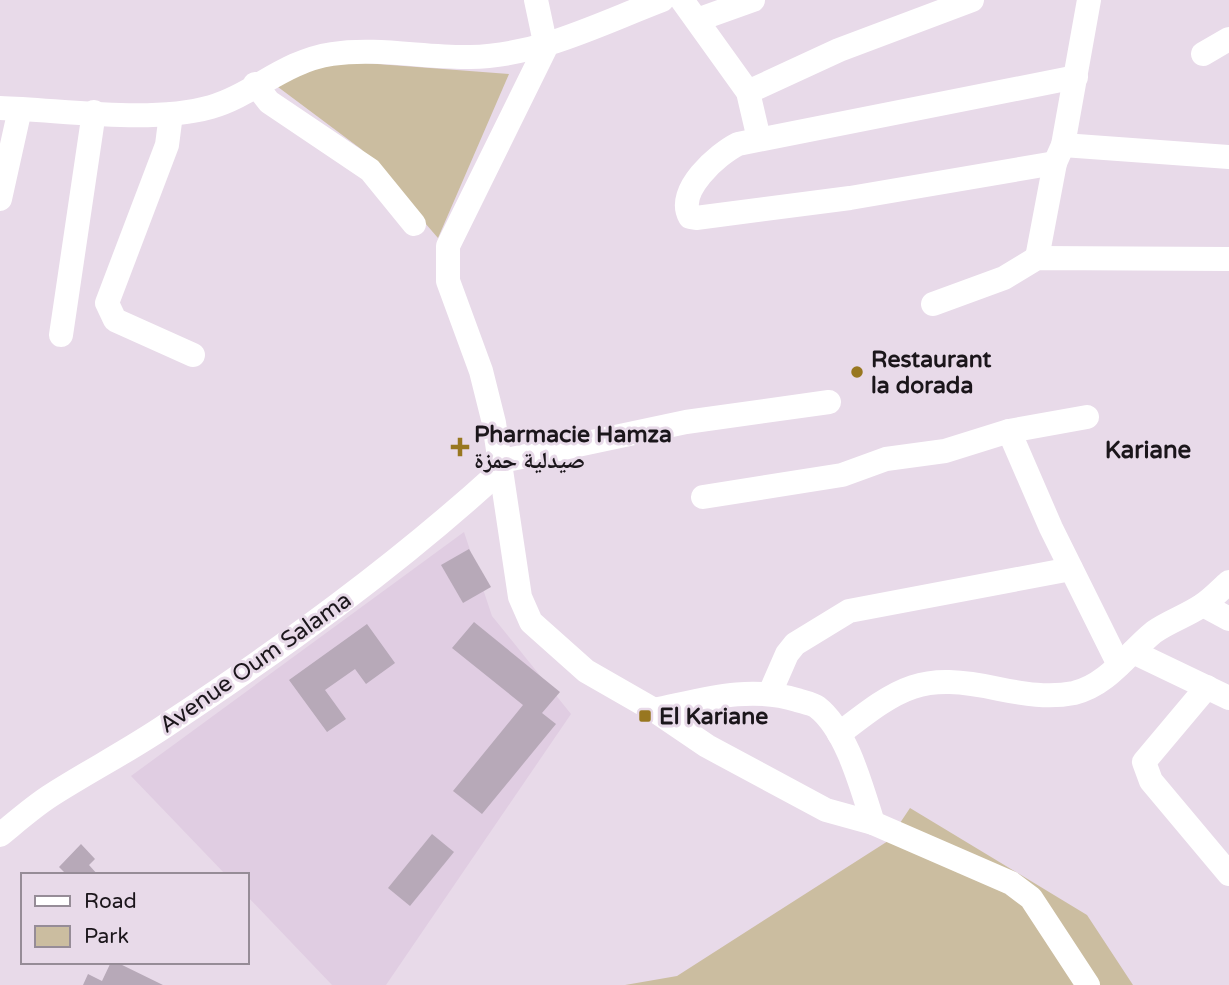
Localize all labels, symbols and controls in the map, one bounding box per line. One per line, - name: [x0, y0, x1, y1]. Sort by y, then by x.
- place label: Restaurant la dorada: [871, 346, 991, 400]
- marker: Restaurant la dorada: [849, 364, 865, 380]
- place label: Pharmacie Hamza صيدلية حمزة: [474, 421, 672, 475]
- district label: Kariane: [1105, 436, 1192, 465]
- marker: Pharmacie Hamza صيدلية حمزة: [452, 439, 468, 455]
- street label: Avenue Oum Salama: [154, 586, 357, 740]
- place label: El Kariane: [659, 703, 768, 731]
- marker: El Kariane: [637, 708, 653, 724]
- legend: [21, 873, 248, 964]
- text: Road: [84, 889, 137, 914]
- text: Park: [84, 924, 129, 949]

